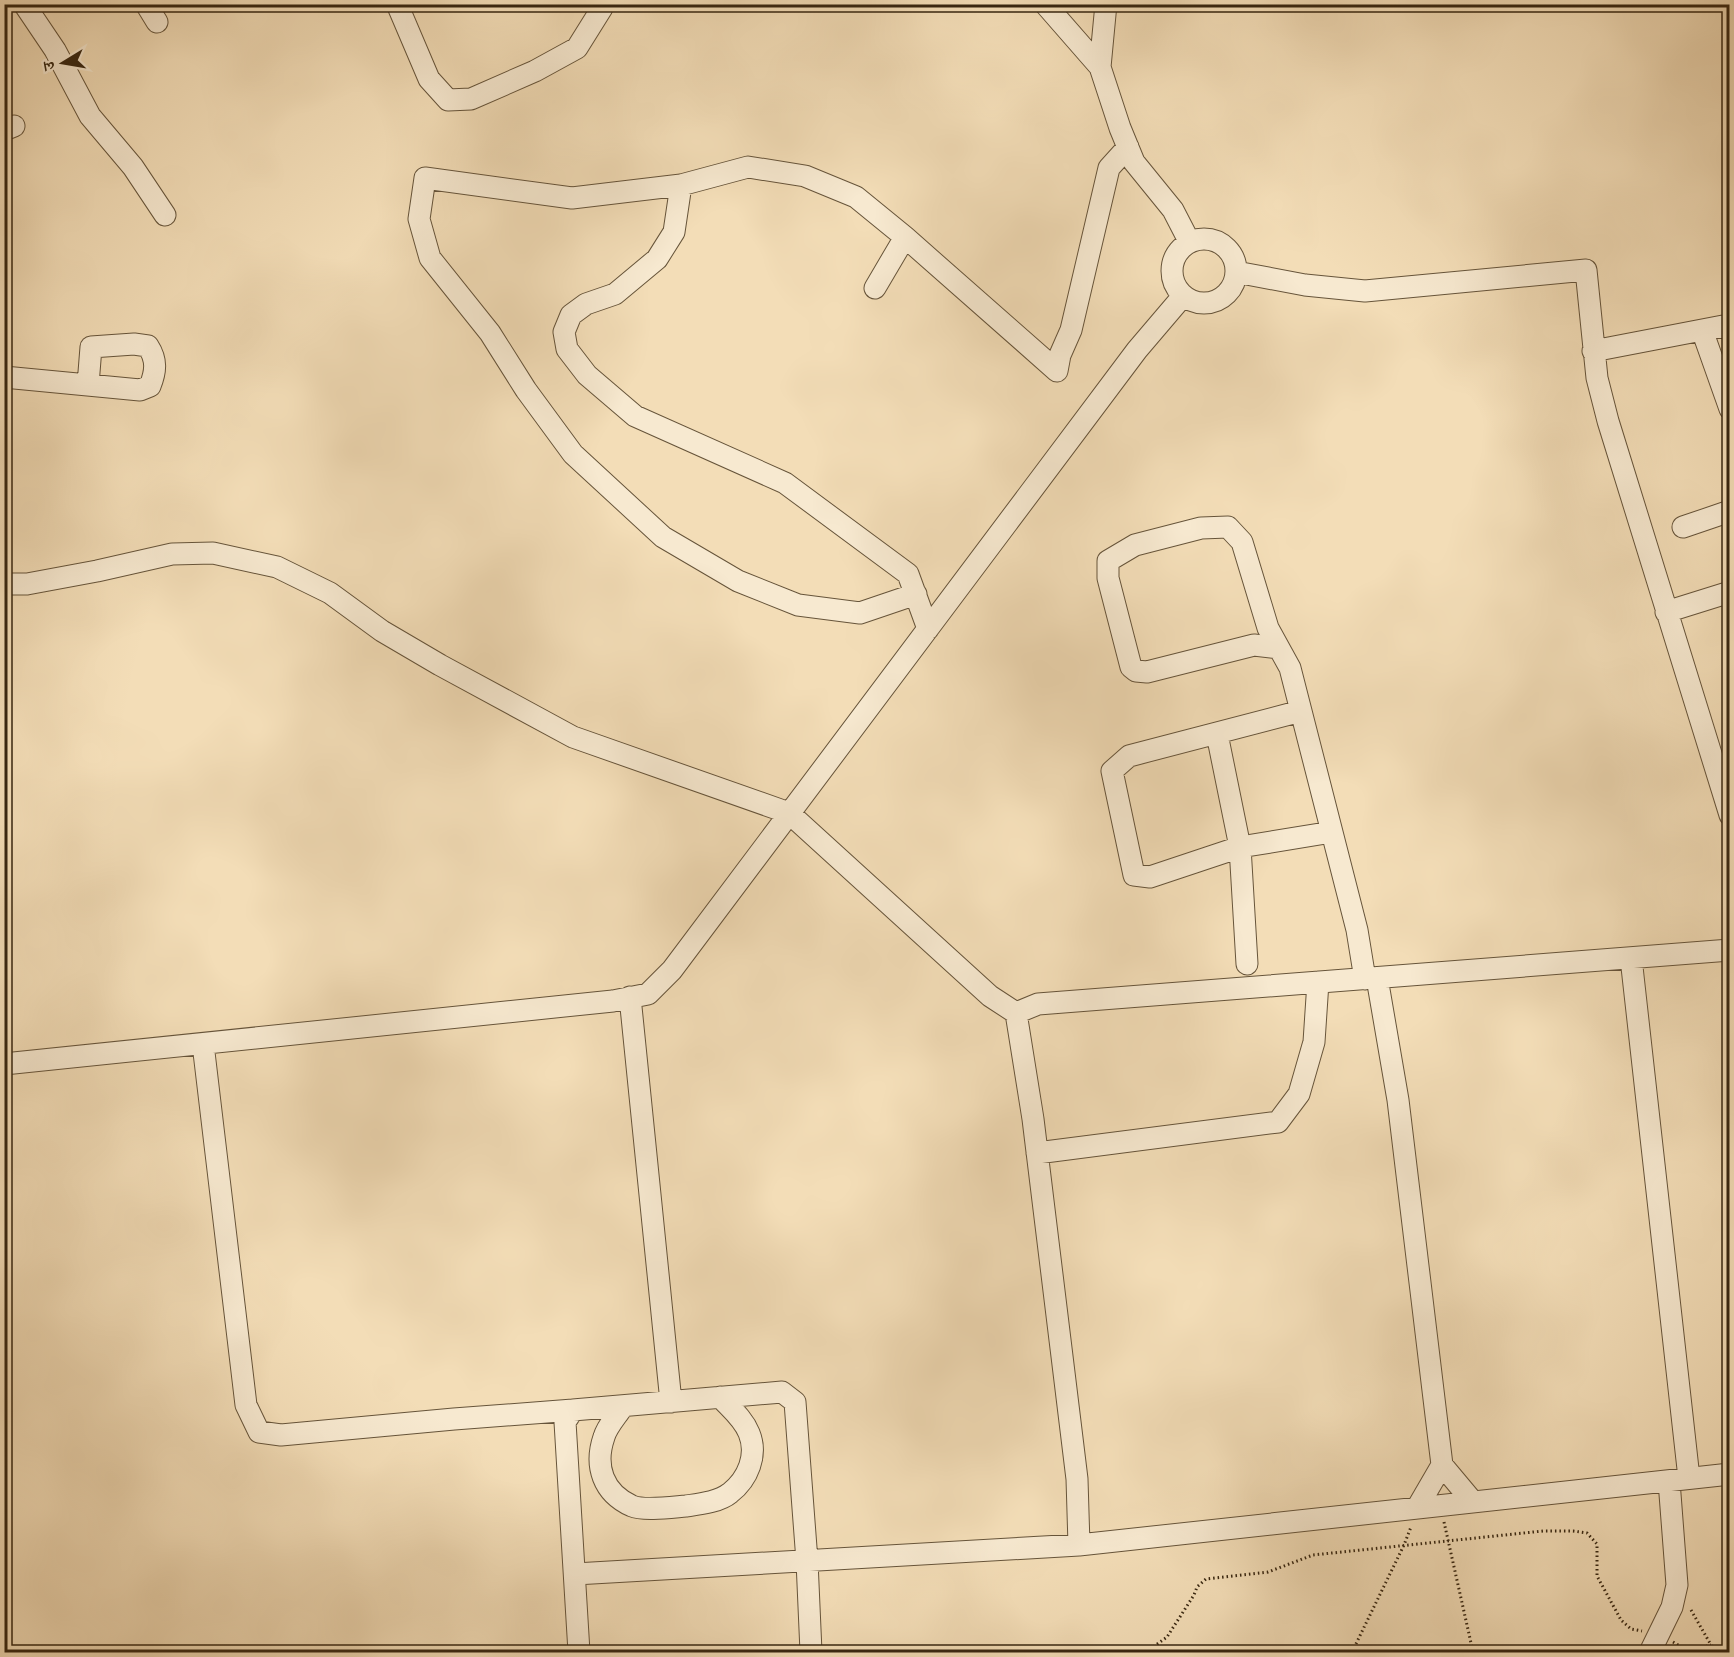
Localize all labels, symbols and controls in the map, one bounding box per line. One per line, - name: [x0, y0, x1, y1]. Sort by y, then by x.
- north arrow: [33, 33, 93, 93]
- text: उ: [35, 58, 61, 73]

